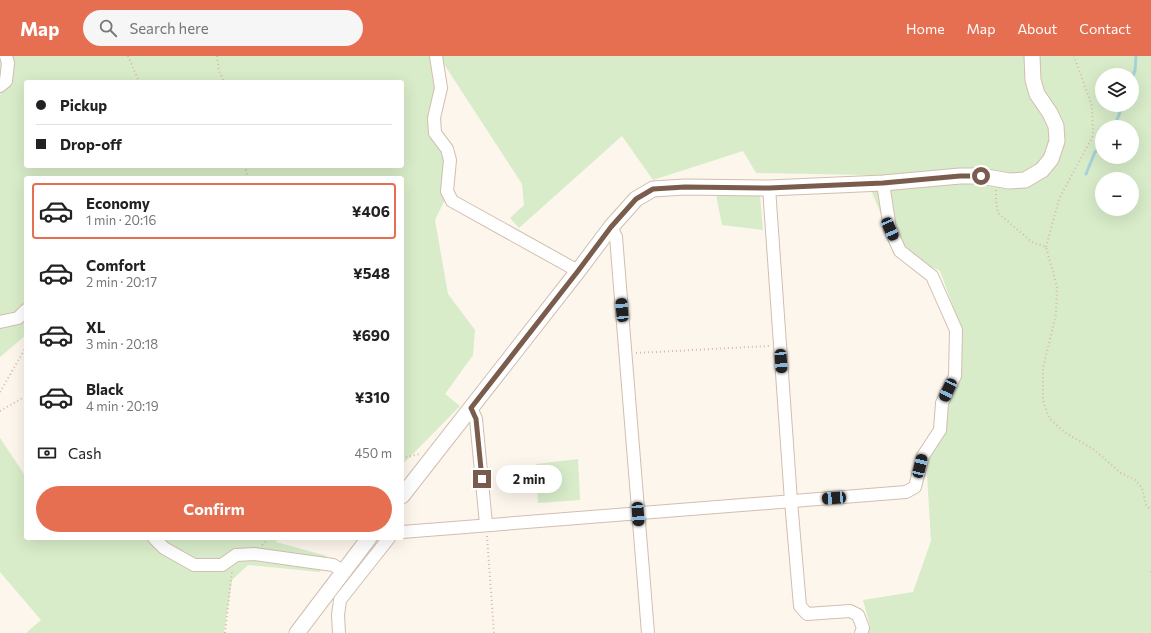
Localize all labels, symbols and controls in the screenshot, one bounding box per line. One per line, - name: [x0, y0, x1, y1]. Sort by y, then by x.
- search box: [83, 10, 363, 46]
- text: Map: [20, 17, 59, 40]
- icon: search: [97, 17, 119, 39]
- text: Search here: [129, 19, 209, 37]
- text: Home: [906, 20, 945, 37]
- text: Map: [967, 20, 995, 37]
- text: About: [1017, 20, 1057, 37]
- text: Contact: [1079, 20, 1131, 37]
- map controls: [1095, 68, 1139, 216]
- button: layers: [1095, 68, 1139, 112]
- text: Pickup: [60, 96, 107, 114]
- button: +: [1095, 120, 1139, 164]
- text: Drop-off: [60, 135, 122, 153]
- route start: [972, 167, 990, 185]
- button: −: [1095, 172, 1139, 216]
- icon: car: [38, 193, 74, 229]
- text: Economy: [86, 194, 150, 212]
- text: ¥406: [352, 202, 390, 220]
- text: 1 min · 20:16: [86, 212, 156, 228]
- car: [880, 216, 900, 242]
- icon: car: [38, 255, 74, 291]
- text: Comfort: [86, 256, 146, 274]
- text: ¥548: [353, 264, 390, 282]
- text: 2 min · 20:17: [86, 274, 157, 290]
- car: [615, 298, 629, 322]
- icon: car: [38, 317, 74, 353]
- text: XL: [86, 318, 105, 336]
- text: ¥690: [352, 326, 390, 344]
- text: 3 min · 20:18: [86, 336, 158, 352]
- car: [774, 349, 788, 373]
- car: [937, 377, 959, 403]
- icon: car: [38, 379, 74, 415]
- text: Black: [86, 380, 124, 398]
- text: ¥310: [355, 388, 390, 406]
- text: 4 min · 20:19: [86, 398, 159, 414]
- icon: cash: [36, 442, 58, 464]
- text: Cash: [68, 444, 102, 462]
- text: 450 m: [354, 445, 392, 461]
- car: [911, 453, 929, 479]
- callout: 2 min: [496, 465, 562, 493]
- route end: [473, 470, 491, 488]
- text: 2 min: [513, 471, 545, 487]
- button: Confirm: [36, 486, 392, 532]
- car: [822, 491, 846, 505]
- car: [631, 502, 645, 526]

